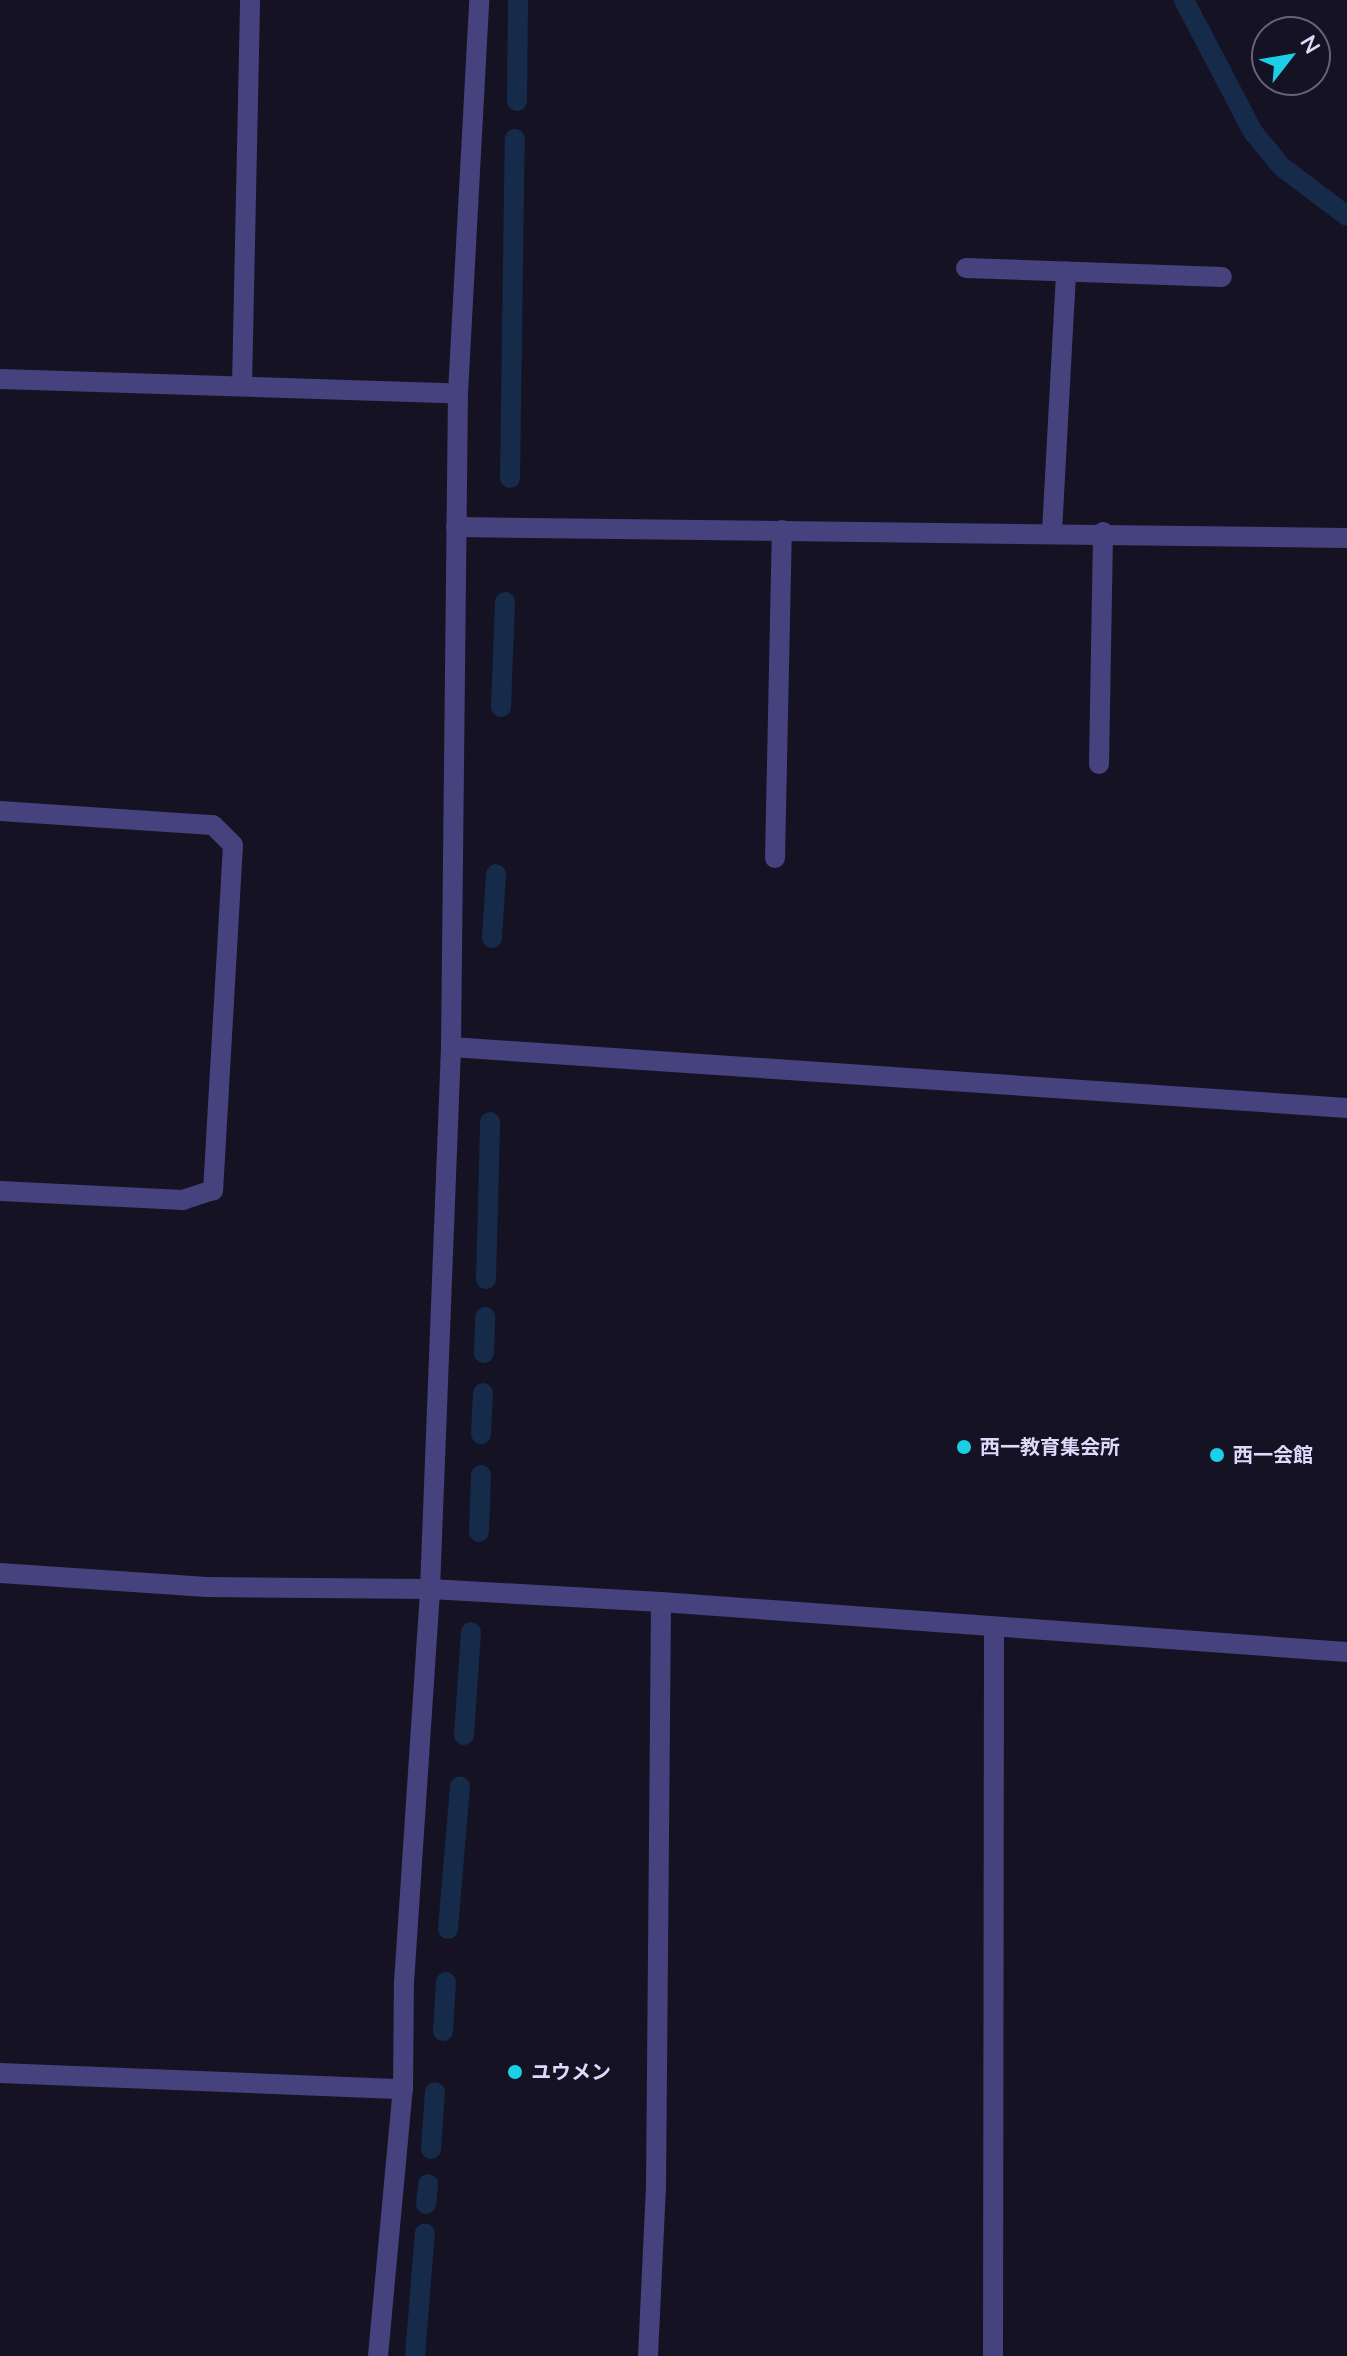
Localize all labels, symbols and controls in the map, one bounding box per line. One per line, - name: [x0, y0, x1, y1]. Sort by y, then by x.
- north arrow: [1251, 16, 1331, 96]
- text: N: [1293, 30, 1327, 59]
- place label: 西一教育集会所: [980, 1435, 1120, 1459]
- marker: 西一教育集会所: [955, 1438, 973, 1456]
- place label: 西一会館: [1233, 1443, 1313, 1467]
- marker: 西一会館: [1208, 1446, 1226, 1464]
- place label: ユウメン: [531, 2060, 611, 2084]
- marker: ユウメン: [506, 2063, 524, 2081]

